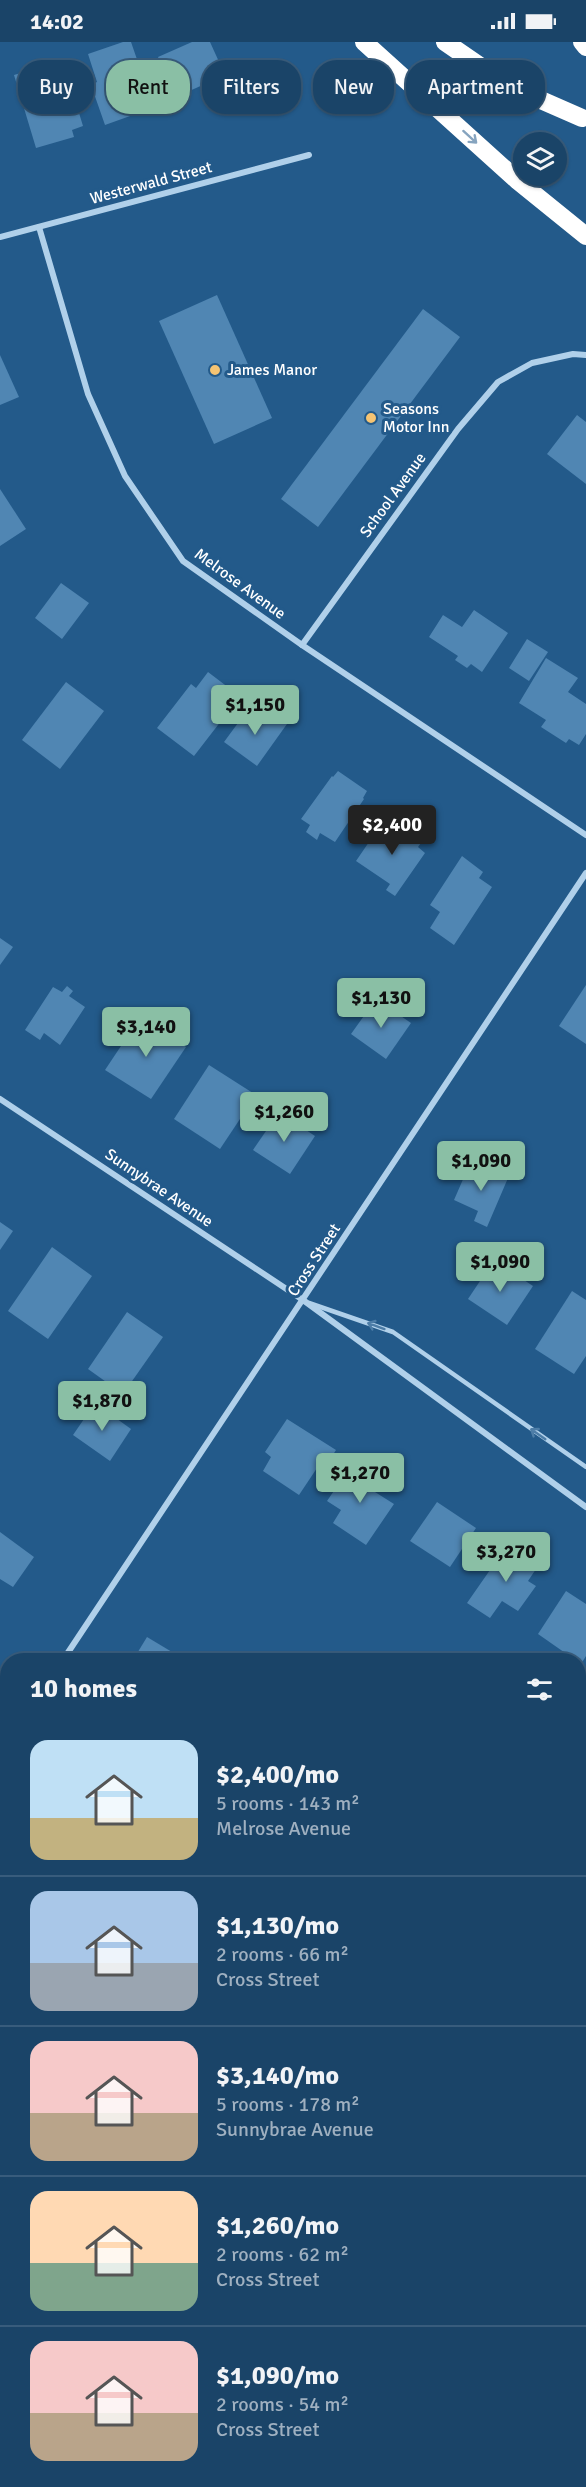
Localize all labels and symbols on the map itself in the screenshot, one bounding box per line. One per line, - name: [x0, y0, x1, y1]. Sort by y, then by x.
- one-way arrow: [462, 130, 477, 144]
- street label: Westerwald Street: [88, 157, 215, 209]
- place label: James Manor: [227, 360, 317, 380]
- marker: James Manor: [208, 363, 222, 377]
- place label: Seasons Motor Inn: [383, 399, 449, 437]
- marker: Seasons Motor Inn: [364, 411, 378, 425]
- street label: School Avenue: [356, 449, 430, 541]
- street label: Melrose Avenue: [190, 544, 290, 624]
- pin: $1,150: [206, 685, 304, 736]
- pin: $2,400: [343, 805, 441, 856]
- pin: $1,130: [332, 978, 430, 1029]
- pin: $3,140: [97, 1007, 195, 1058]
- pin: $1,260: [235, 1092, 333, 1143]
- pin: $1,090: [432, 1141, 530, 1192]
- street label: Sunnybrae Avenue: [101, 1144, 217, 1232]
- street label: Cross Street: [283, 1219, 345, 1300]
- pin: $1,090: [451, 1242, 549, 1293]
- one-way arrow: [367, 1320, 386, 1331]
- pin: $1,870: [53, 1381, 151, 1432]
- one-way arrow: [530, 1428, 547, 1440]
- pin: $1,270: [311, 1453, 409, 1504]
- pin: $3,270: [457, 1532, 555, 1583]

